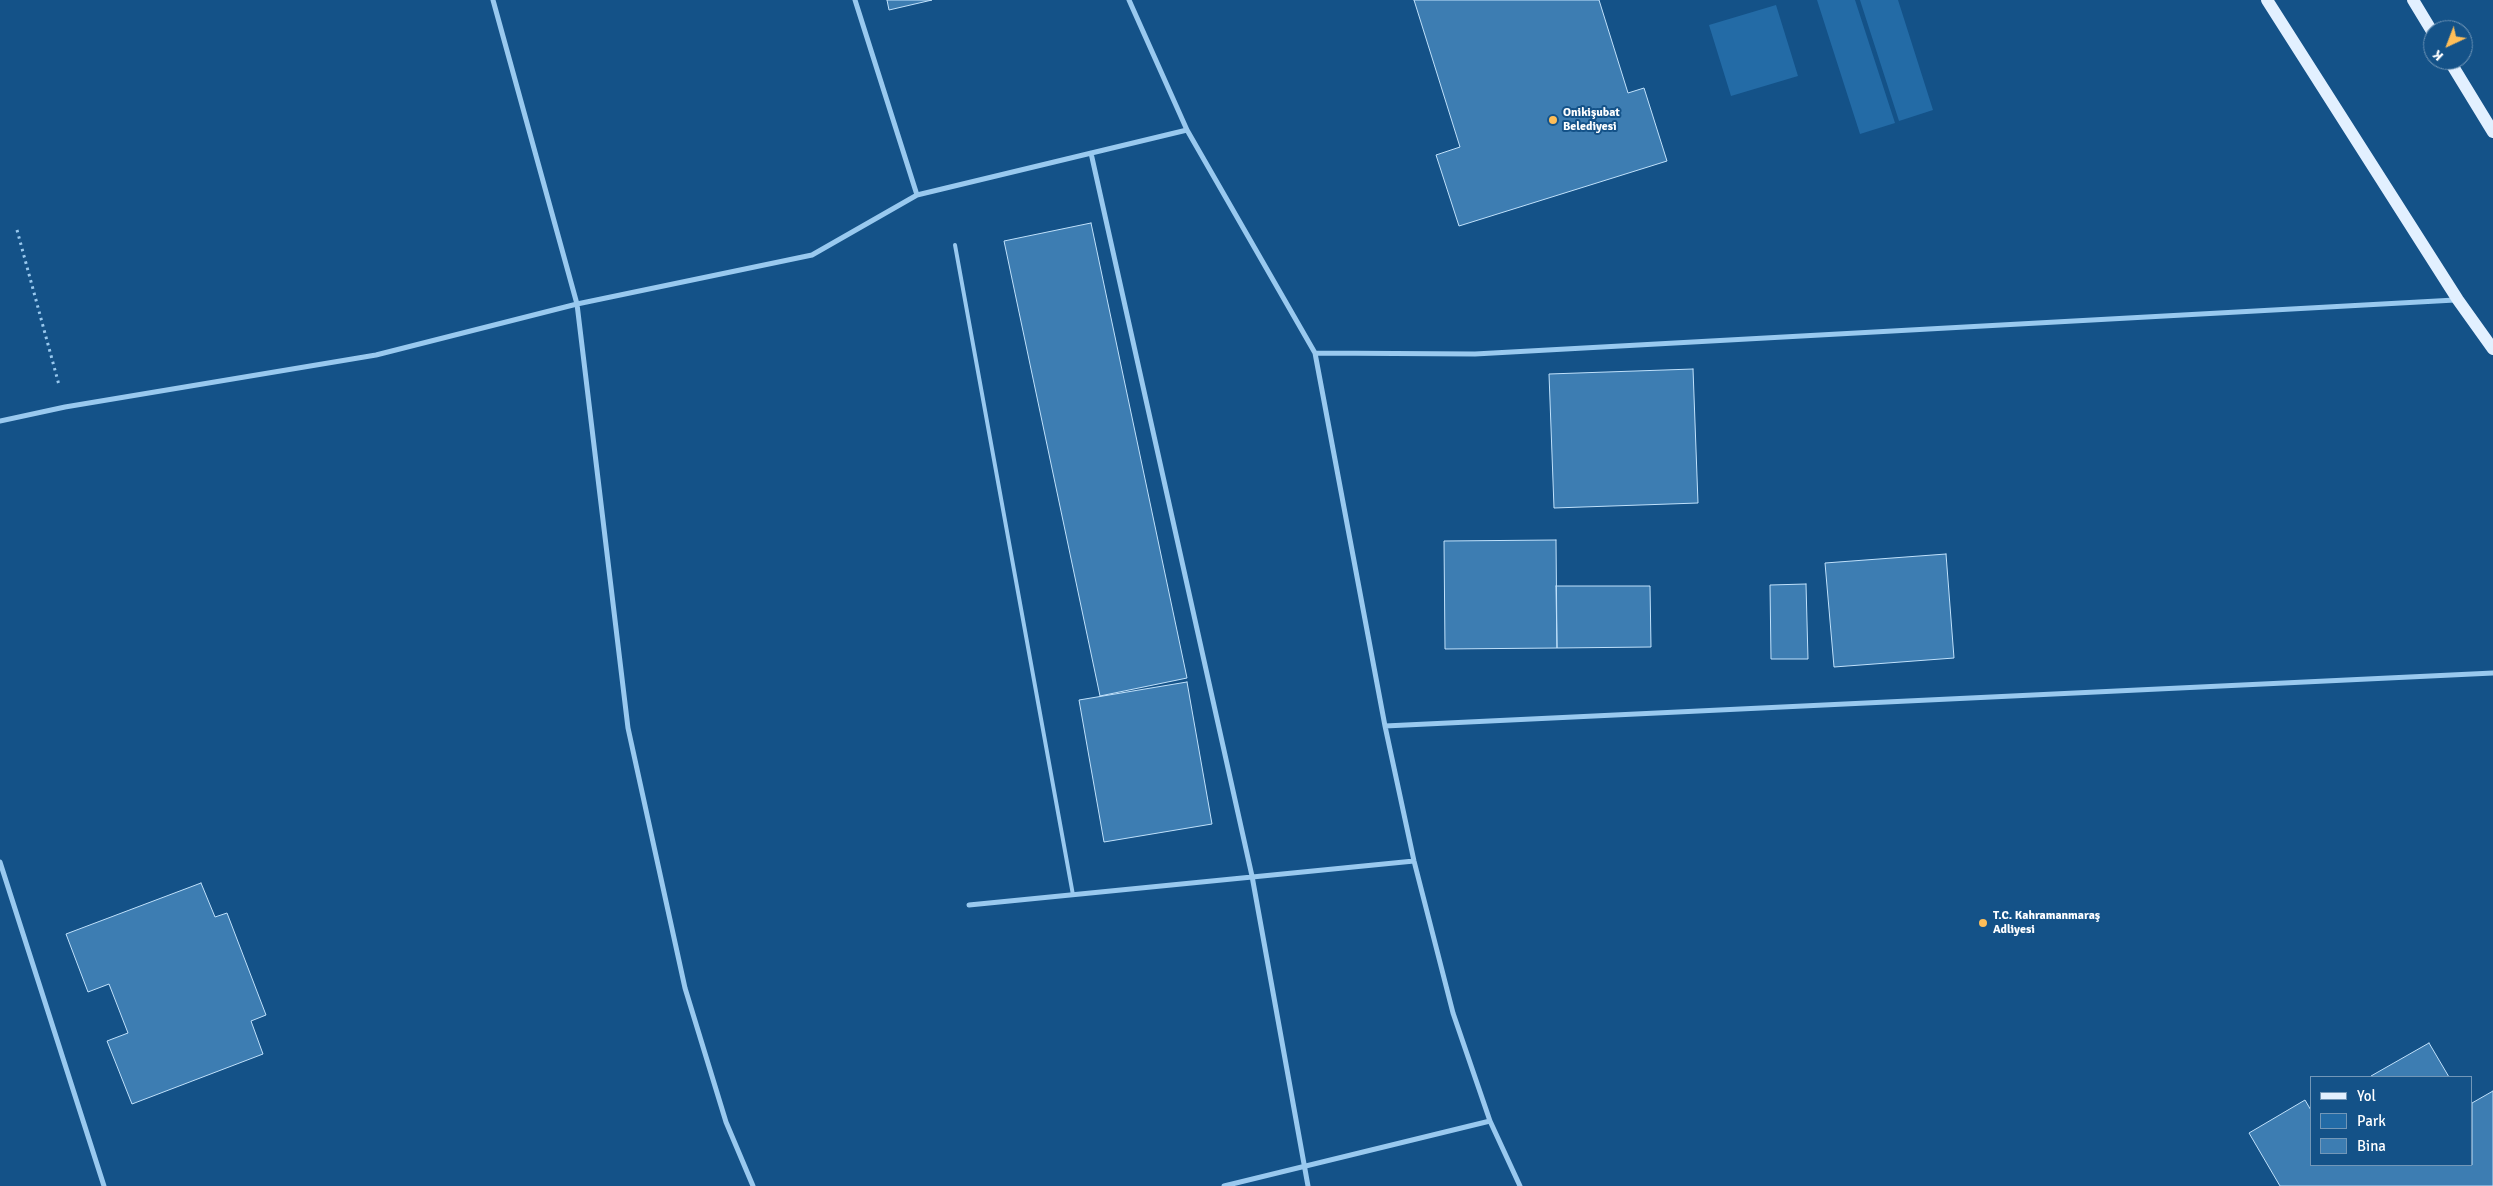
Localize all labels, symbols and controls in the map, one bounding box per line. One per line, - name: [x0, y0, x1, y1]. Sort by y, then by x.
- north arrow: [2423, 20, 2473, 70]
- text: K: [2429, 46, 2447, 65]
- place label: Onikişubat Belediyesi: [1563, 106, 1620, 134]
- marker: Onikişubat Belediyesi: [1547, 114, 1559, 126]
- place label: T.C. Kahramanmaraş Adliyesi: [1993, 909, 2100, 937]
- marker: T.C. Kahramanmaraş Adliyesi: [1977, 917, 1989, 929]
- legend: [2310, 1076, 2473, 1166]
- text: Yol: [2357, 1087, 2376, 1105]
- text: Park: [2357, 1112, 2386, 1130]
- text: Bina: [2357, 1137, 2386, 1155]

